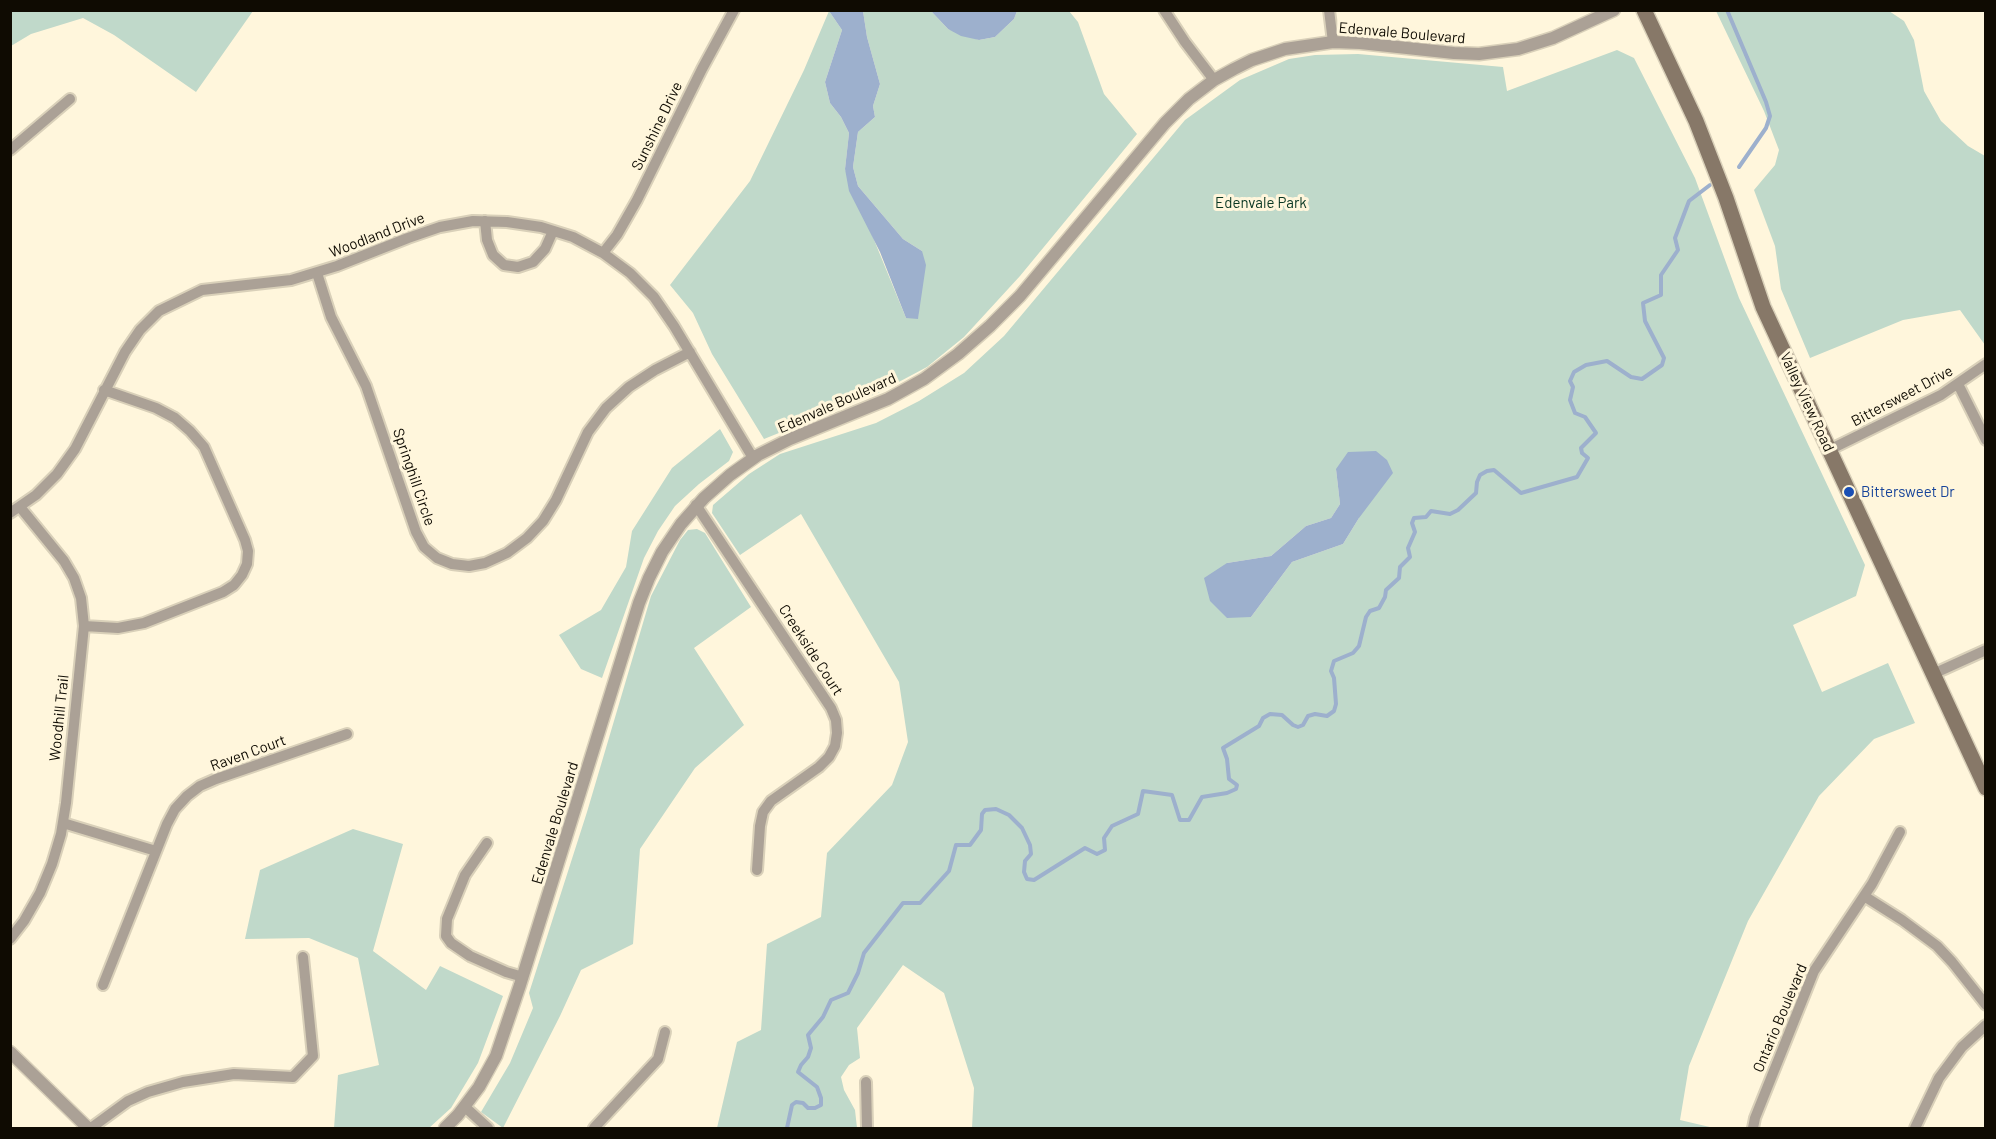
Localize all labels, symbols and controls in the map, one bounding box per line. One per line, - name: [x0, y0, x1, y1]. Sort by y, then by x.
- street label: Edenvale Boulevard: [1338, 18, 1466, 48]
- street label: Sunshine Drive: [628, 79, 686, 173]
- park label: Edenvale Park: [1215, 194, 1307, 212]
- street label: Woodland Drive: [327, 209, 427, 261]
- street label: Valley View Road: [1776, 349, 1838, 455]
- street label: Bittersweet Drive: [1848, 362, 1956, 430]
- street label: Edenvale Boulevard: [775, 369, 899, 437]
- street label: Springhill Circle: [389, 426, 439, 528]
- place label: Bittersweet Dr: [1861, 483, 1955, 501]
- marker: Bittersweet Dr: [1842, 485, 1856, 499]
- street label: Creekside Court: [775, 601, 847, 699]
- street label: Woodhill Trail: [46, 674, 72, 762]
- street label: Raven Court: [208, 731, 288, 775]
- street label: Edenvale Boulevard: [528, 759, 582, 887]
- street label: Ontario Boulevard: [1749, 961, 1811, 1075]

